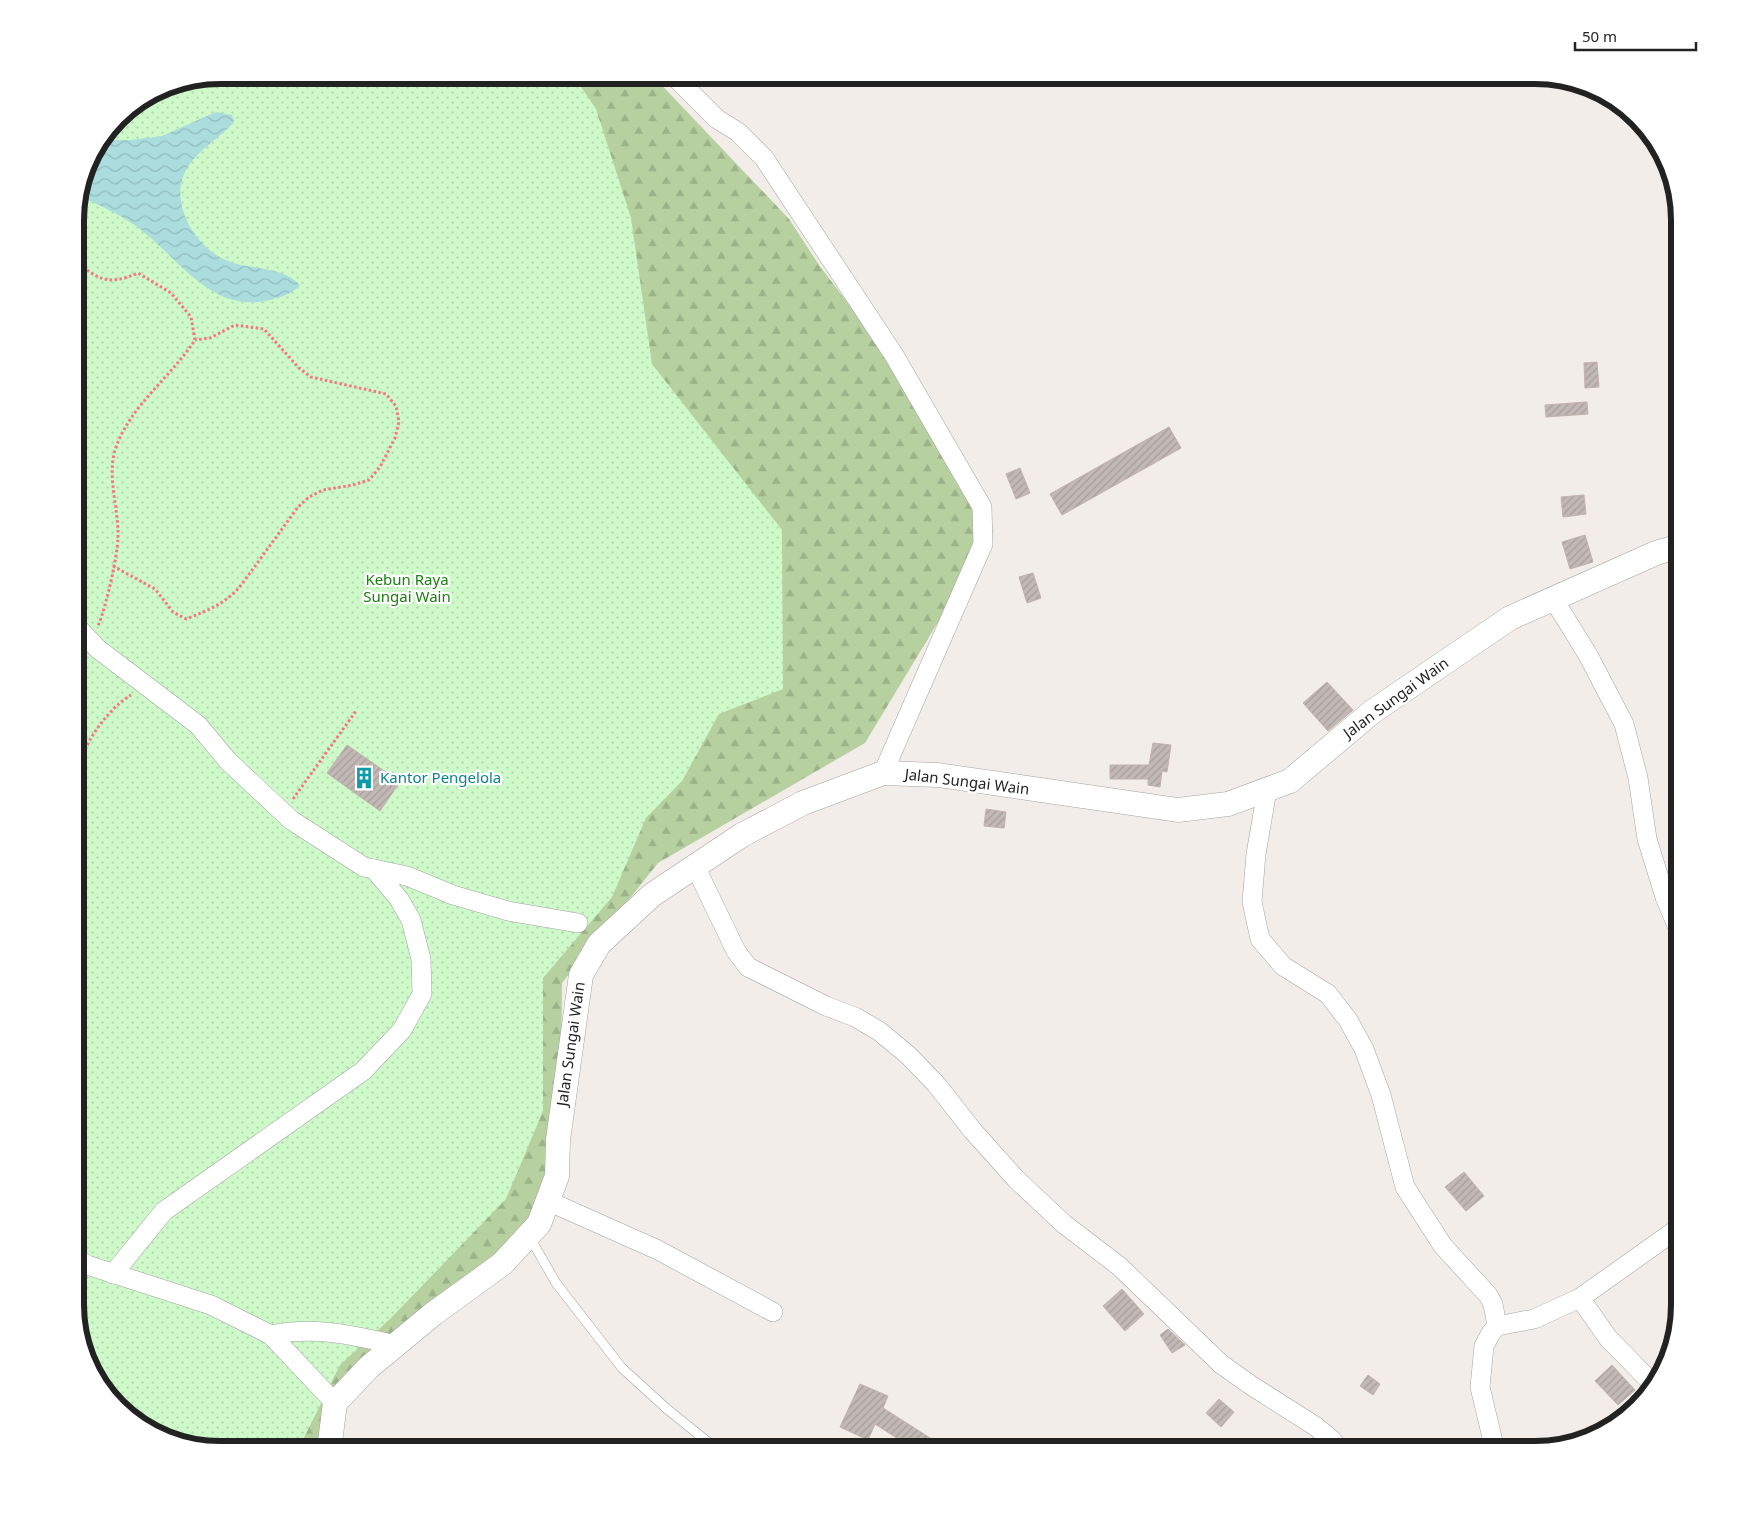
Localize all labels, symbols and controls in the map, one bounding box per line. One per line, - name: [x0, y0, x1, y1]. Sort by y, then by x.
- scale bar: [1575, 20, 1696, 52]
- text: 50 m: [1582, 26, 1617, 46]
- park label: Kebun Raya Sungai Wain: [363, 569, 451, 606]
- street label: Jalan Sungai Wain: [1337, 652, 1452, 743]
- street label: Jalan Sungai Wain: [902, 763, 1031, 799]
- building icon: Kantor Pengelola: [351, 765, 377, 791]
- place label: Kantor Pengelola: [380, 767, 501, 787]
- street label: Jalan Sungai Wain: [551, 980, 589, 1109]

